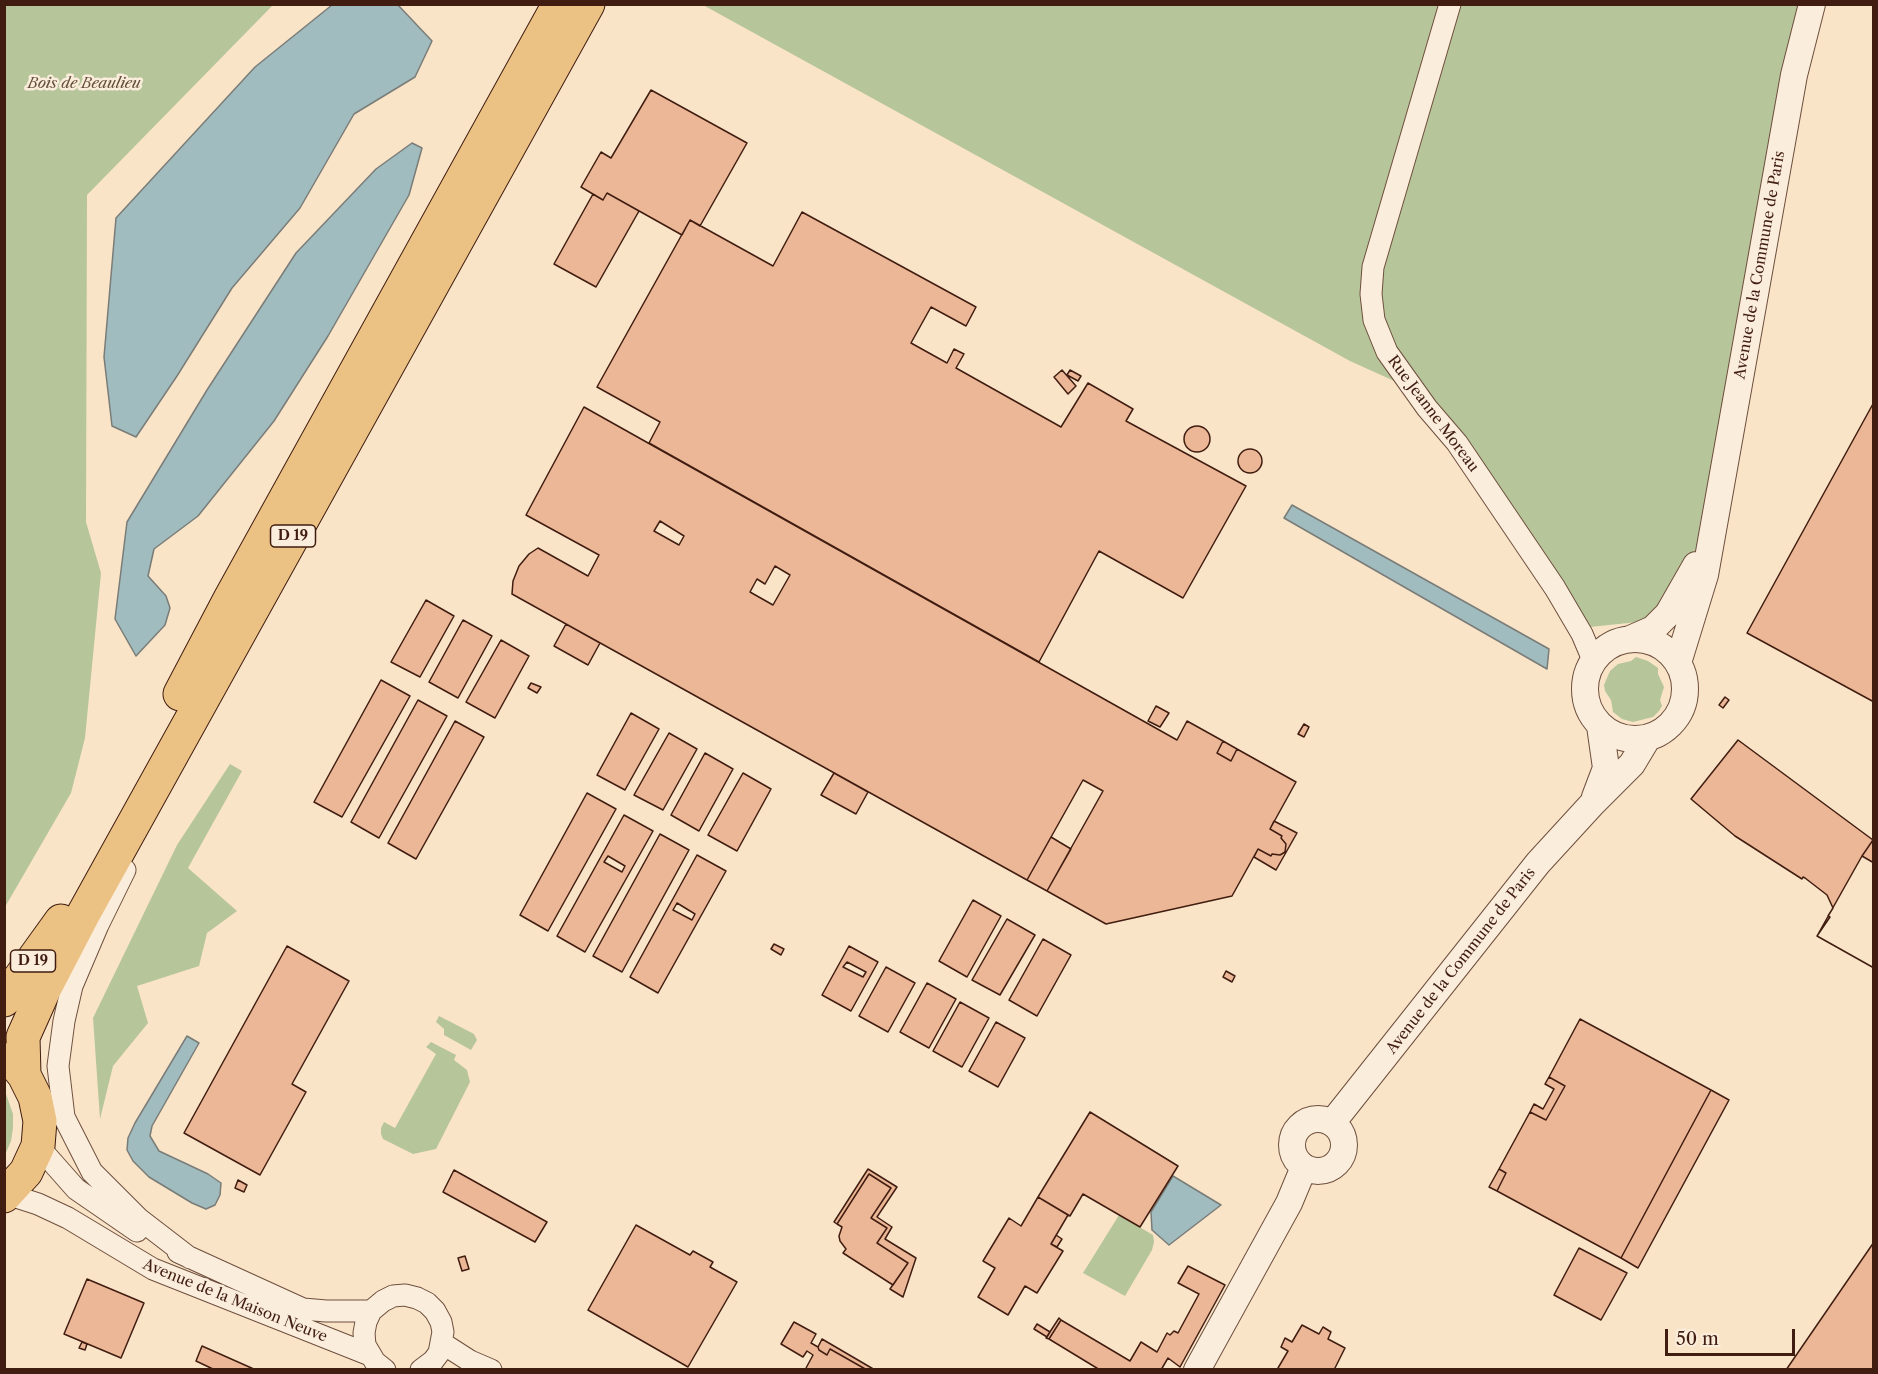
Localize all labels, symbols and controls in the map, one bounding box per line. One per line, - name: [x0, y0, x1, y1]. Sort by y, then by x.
- park label: Bois de Beaulieu: [28, 75, 140, 93]
- street label: Avenue de la Commune de Paris: [1731, 149, 1789, 381]
- street label: Rue Jeanne Moreau: [1383, 352, 1483, 476]
- road number: D 19: [270, 525, 316, 547]
- street label: Avenue de la Commune de Paris: [1383, 864, 1539, 1058]
- road number: D 19: [10, 950, 56, 972]
- street label: Avenue de la Maison Neuve: [140, 1256, 330, 1346]
- scale bar: [1668, 1317, 1798, 1355]
- text: 50 m: [1676, 1328, 1719, 1350]

